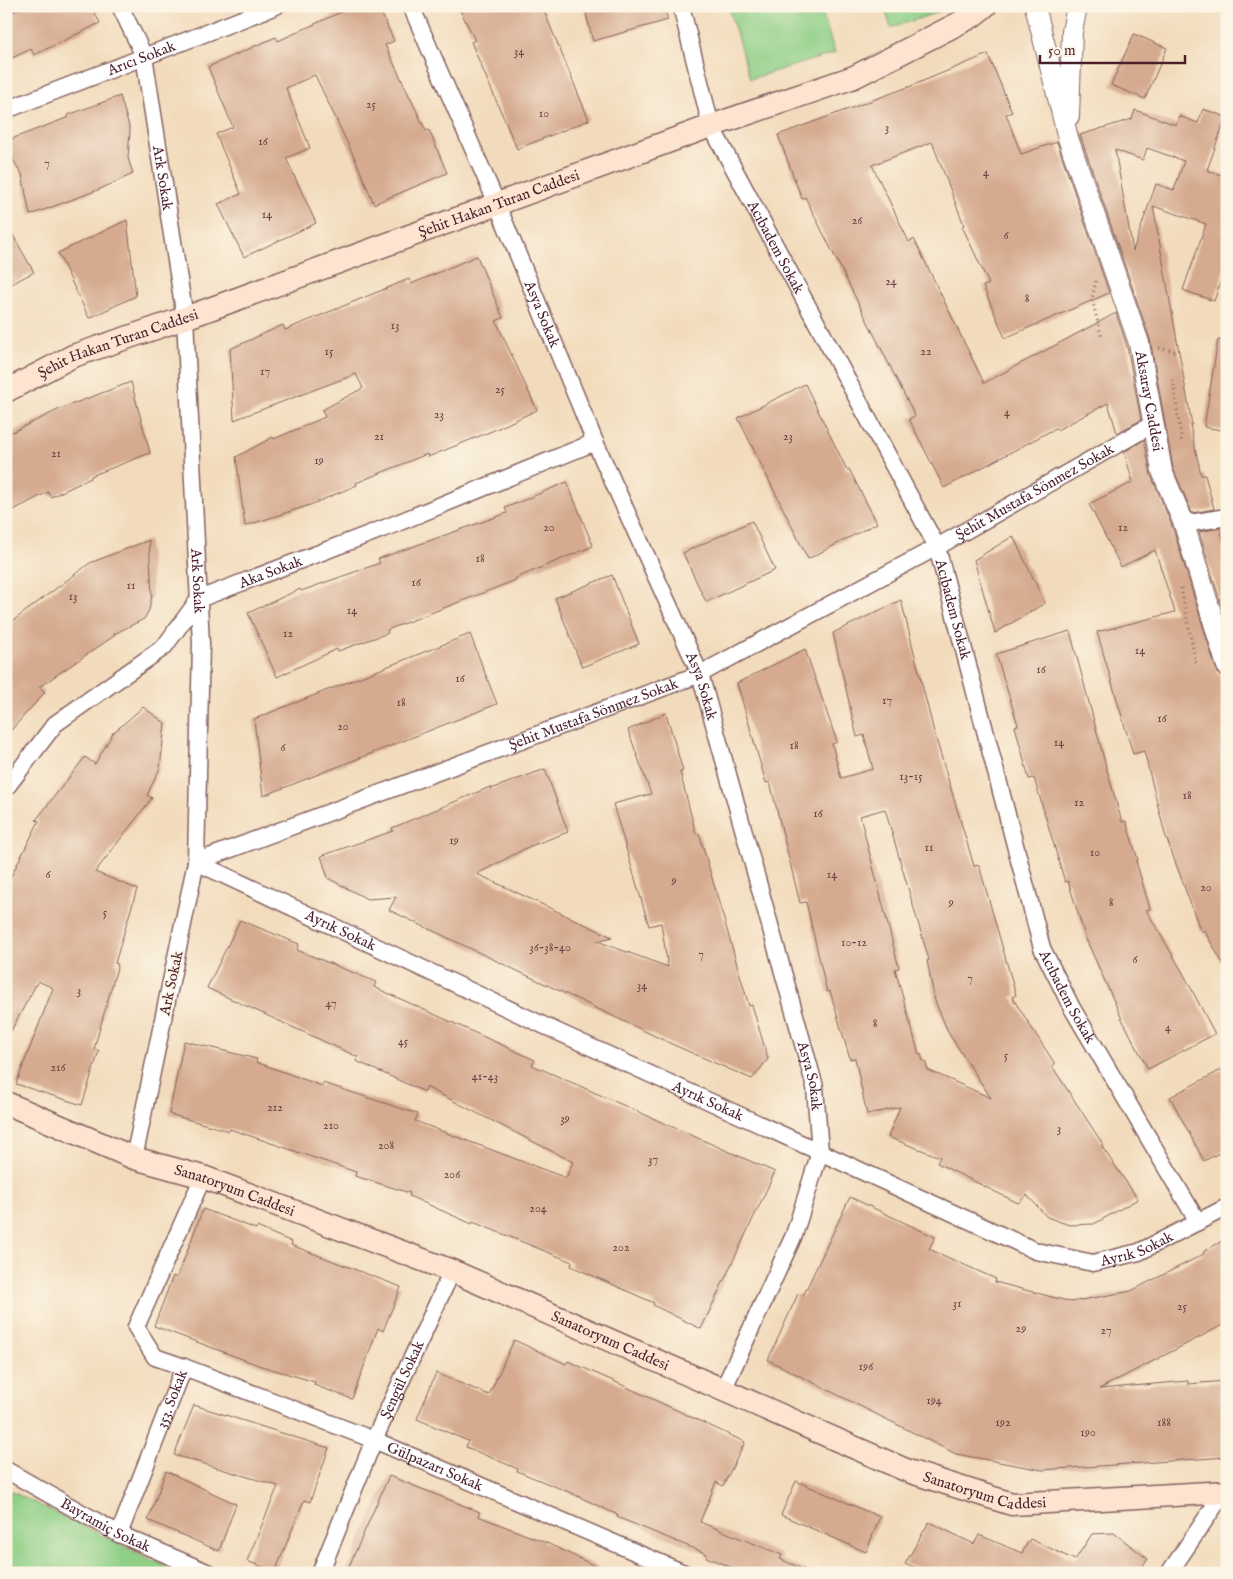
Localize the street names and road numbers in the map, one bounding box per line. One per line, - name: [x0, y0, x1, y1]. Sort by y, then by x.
- street label: Arıcı Sokak: [104, 36, 179, 80]
- street label: Ark Sokak: [148, 143, 177, 213]
- street label: Şehit Hakan Turan Caddesi: [416, 166, 582, 242]
- street label: Acıbadem Sokak: [742, 196, 809, 298]
- street label: Asya Sokak: [519, 277, 565, 352]
- street label: Şehit Hakan Turan Caddesi: [35, 305, 201, 383]
- street label: Aksaray Caddesi: [1130, 348, 1167, 453]
- street label: Şehit Mustafa Sönmez Sokak: [952, 439, 1118, 545]
- street label: Ark Sokak: [186, 547, 209, 615]
- street label: Aka Sokak: [235, 551, 306, 593]
- street label: Acıbadem Sokak: [930, 556, 975, 663]
- street label: Asya Sokak: [681, 648, 722, 723]
- street label: Şehit Mustafa Sönmez Sokak: [506, 674, 682, 755]
- street label: Ayrık Sokak: [301, 905, 380, 956]
- street label: Acıbadem Sokak: [1034, 946, 1100, 1048]
- street label: Ark Sokak: [155, 948, 188, 1018]
- street label: Asya Sokak: [792, 1038, 826, 1112]
- street label: Ayrık Sokak: [668, 1076, 747, 1126]
- street label: Sanatoryum Caddesi: [172, 1161, 297, 1221]
- street label: Ayrık Sokak: [1098, 1227, 1177, 1271]
- street label: Sanatoryum Caddesi: [548, 1307, 672, 1375]
- street label: Şengül Sokak: [376, 1337, 429, 1422]
- street label: 353. Sokak: [152, 1366, 192, 1431]
- street label: Gülpazarı Sokak: [384, 1438, 487, 1496]
- street label: Sanatoryum Caddesi: [921, 1467, 1047, 1514]
- street label: Bayramiç Sokak: [57, 1494, 154, 1557]

